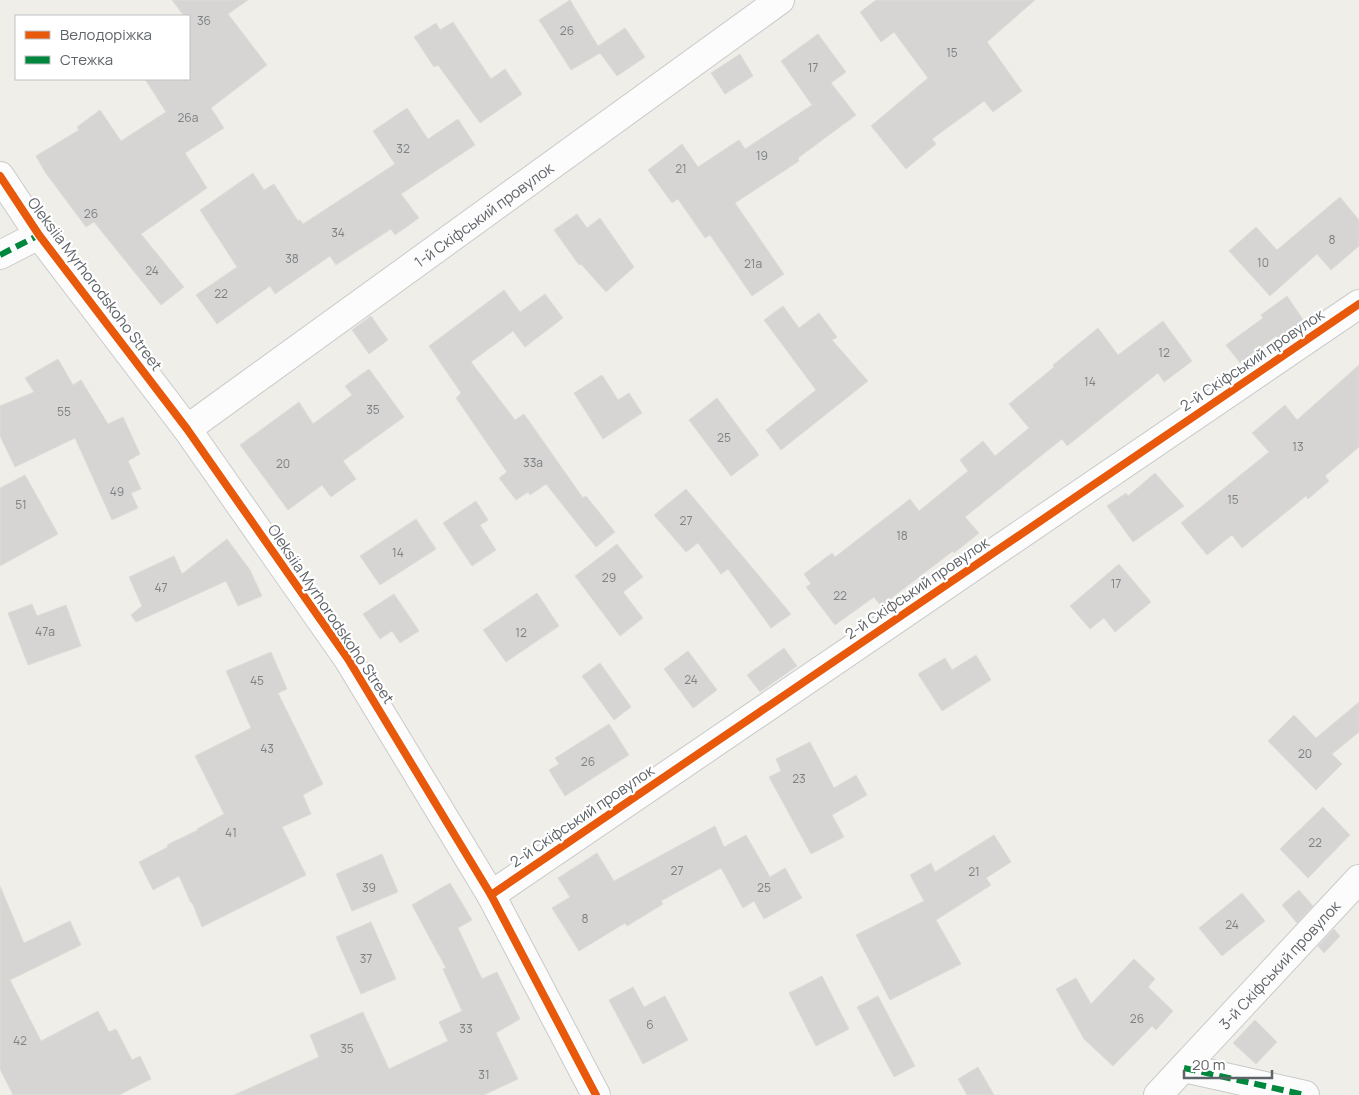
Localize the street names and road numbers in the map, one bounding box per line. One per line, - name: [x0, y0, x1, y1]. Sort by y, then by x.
- street label: 1-й Скіфський провулок: [410, 157, 558, 272]
- street label: Oleksiia Myrhorodskoho Street: [23, 193, 167, 375]
- street label: 2-й Скіфський провулок: [1176, 304, 1329, 416]
- street label: Oleksiia Myrhorodskoho Street: [263, 520, 399, 708]
- street label: 2-й Скіфський провулок: [841, 532, 994, 644]
- street label: 2-й Скіфський провулок: [506, 760, 659, 872]
- street label: 3-й Скіфський провулок: [1214, 895, 1345, 1034]

